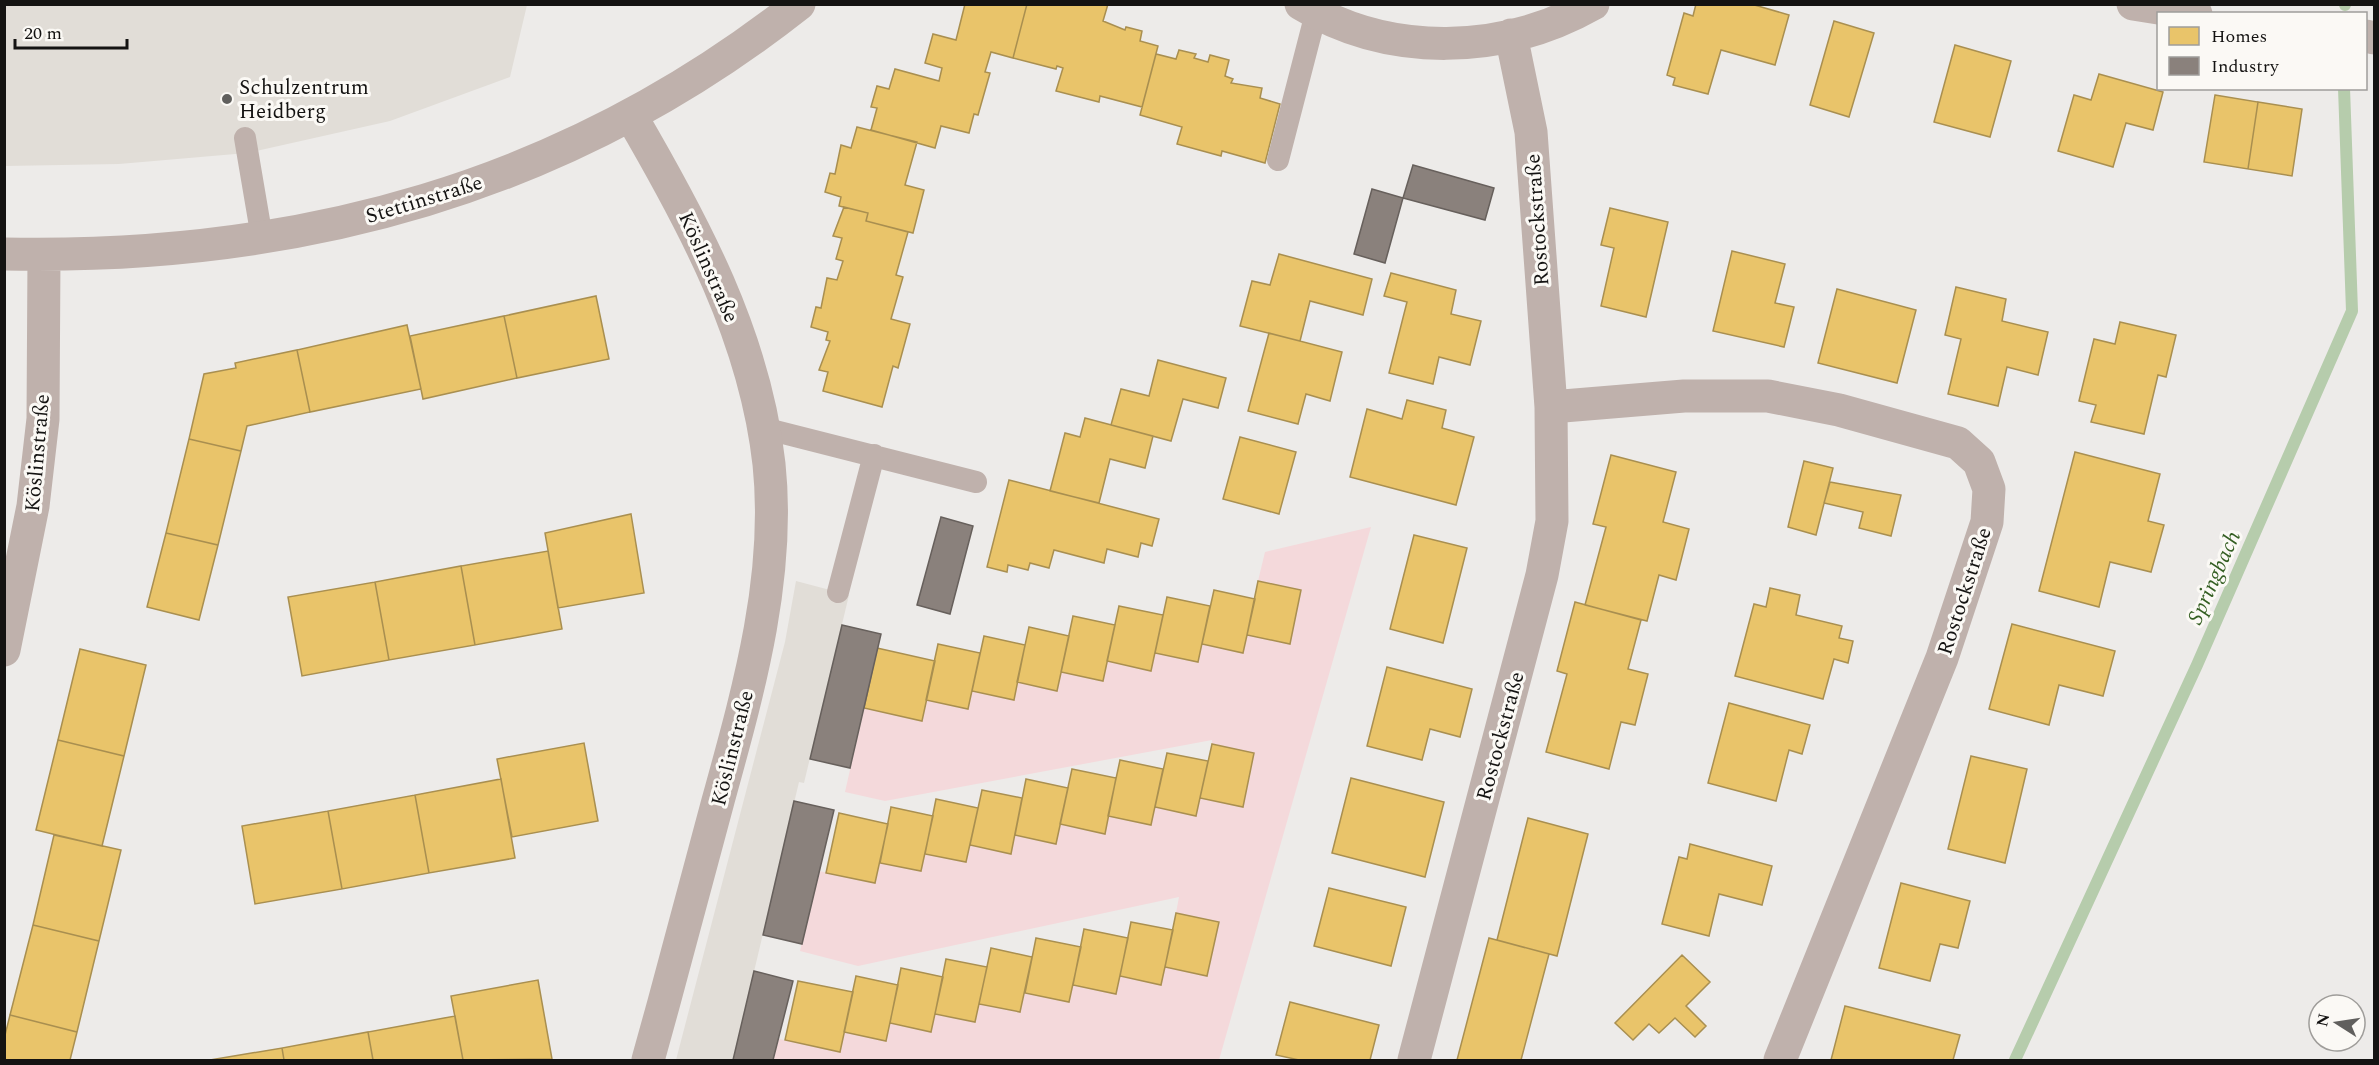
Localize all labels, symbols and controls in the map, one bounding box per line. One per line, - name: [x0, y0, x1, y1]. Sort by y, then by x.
- scale bar: [15, 12, 128, 50]
- legend: [2157, 12, 2367, 90]
- text: 20 m: [24, 20, 62, 47]
- text: Homes: [2211, 23, 2267, 50]
- text: Industry: [2211, 53, 2280, 80]
- place label: Schulzentrum Heidberg: [239, 72, 369, 128]
- marker: Schulzentrum Heidberg: [220, 92, 234, 106]
- street label: Rostockstraße: [1517, 153, 1559, 287]
- street label: Stettinstraße: [362, 167, 487, 233]
- street label: Köslinstraße: [669, 207, 747, 328]
- street label: Köslinstraße: [17, 393, 59, 513]
- street label: Rostockstraße: [1929, 523, 2001, 659]
- water label: Springbach: [2179, 526, 2250, 630]
- street label: Rostockstraße: [1468, 668, 1534, 804]
- street label: Köslinstraße: [703, 687, 763, 809]
- north arrow: [2307, 993, 2367, 1053]
- text: N: [2310, 1011, 2336, 1029]

